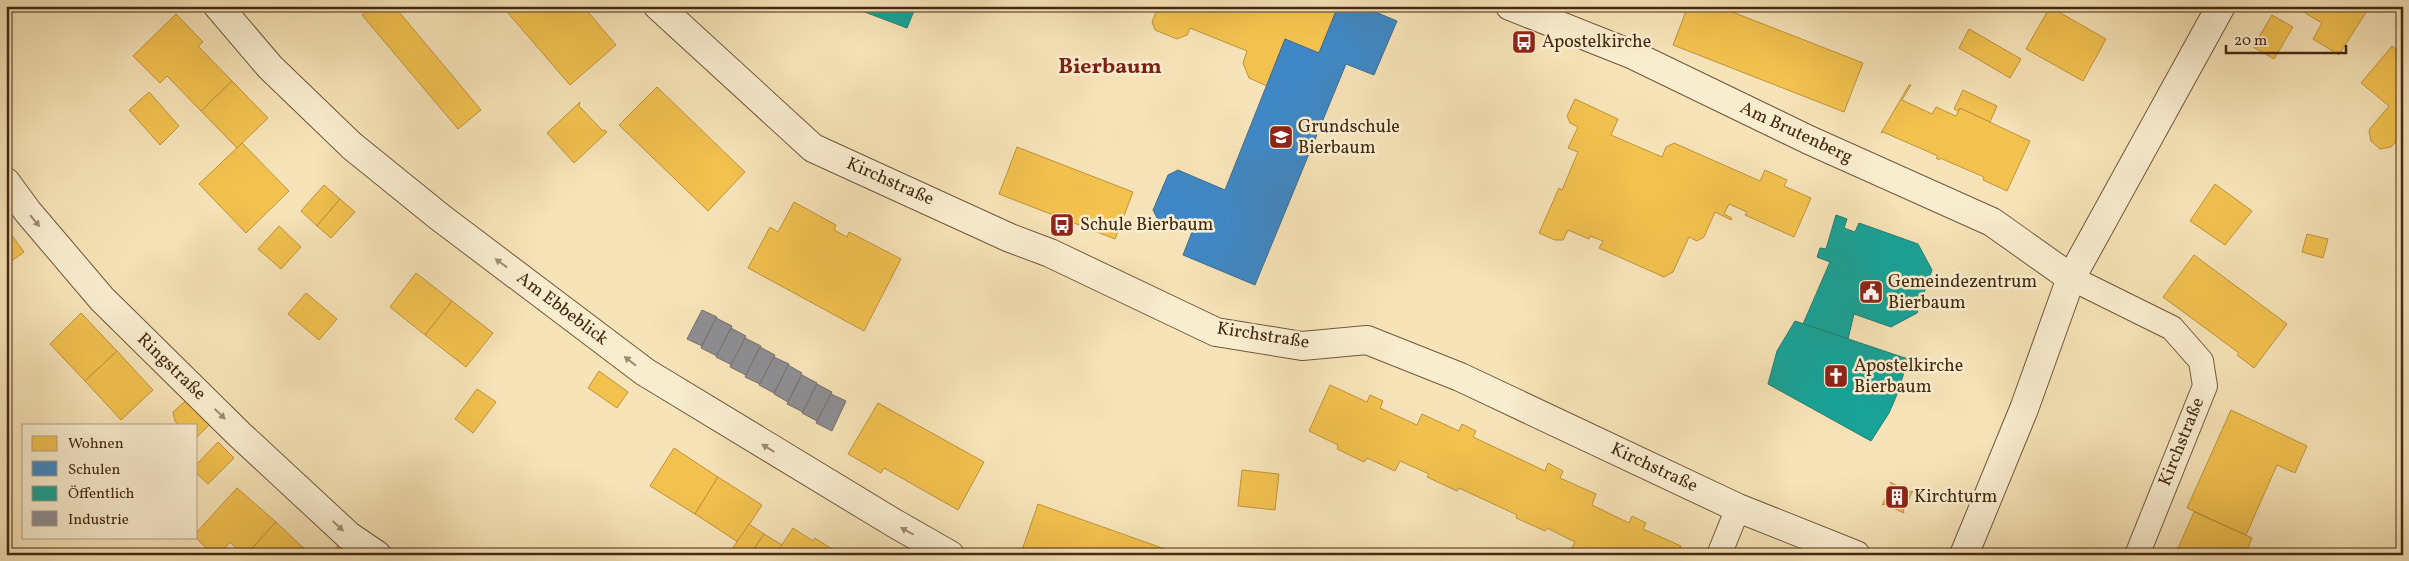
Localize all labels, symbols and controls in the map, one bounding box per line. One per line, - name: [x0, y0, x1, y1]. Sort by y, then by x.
- scale bar: [2226, 22, 2346, 54]
- bus stop icon: Apostelkirche: [1511, 29, 1537, 55]
- place label: Apostelkirche: [1542, 30, 1651, 55]
- text: 20 m: [2234, 31, 2267, 52]
- district label: Bierbaum: [1058, 52, 1162, 83]
- street label: Am Brutenberg: [1736, 96, 1856, 170]
- place label: Grundschule Bierbaum: [1298, 115, 1400, 161]
- school or university icon: Grundschule Bierbaum: [1268, 124, 1294, 150]
- street label: Kirchstraße: [842, 152, 938, 212]
- bus stop icon: Schule Bierbaum: [1049, 212, 1075, 238]
- place label: Schule Bierbaum: [1080, 213, 1214, 238]
- one-way arrow: [30, 214, 41, 227]
- one-way arrow: [495, 257, 508, 268]
- street label: Am Ebbeblick: [511, 266, 613, 352]
- place label: Gemeindezentrum Bierbaum: [1888, 270, 2037, 316]
- public building icon: Gemeindezentrum Bierbaum: [1858, 279, 1884, 305]
- street label: Kirchstraße: [1215, 316, 1311, 356]
- street label: Ringstraße: [131, 328, 211, 406]
- place label: Apostelkirche Bierbaum: [1854, 354, 1963, 400]
- one-way arrow: [624, 356, 637, 367]
- church icon: Apostelkirche Bierbaum: [1823, 363, 1849, 389]
- street label: Kirchstraße: [2153, 394, 2211, 490]
- one-way arrow: [213, 408, 225, 420]
- legend: [22, 424, 198, 538]
- text: Wohnen: [68, 434, 124, 455]
- street label: Kirchstraße: [1606, 437, 1702, 499]
- one-way arrow: [762, 443, 775, 452]
- text: Schulen: [68, 460, 121, 481]
- text: Öffentlich: [68, 484, 135, 505]
- building icon: Kirchturm: [1884, 484, 1910, 510]
- place label: Kirchturm: [1914, 485, 1997, 510]
- text: Industrie: [68, 510, 129, 531]
- one-way arrow: [332, 520, 344, 532]
- one-way arrow: [900, 527, 915, 535]

